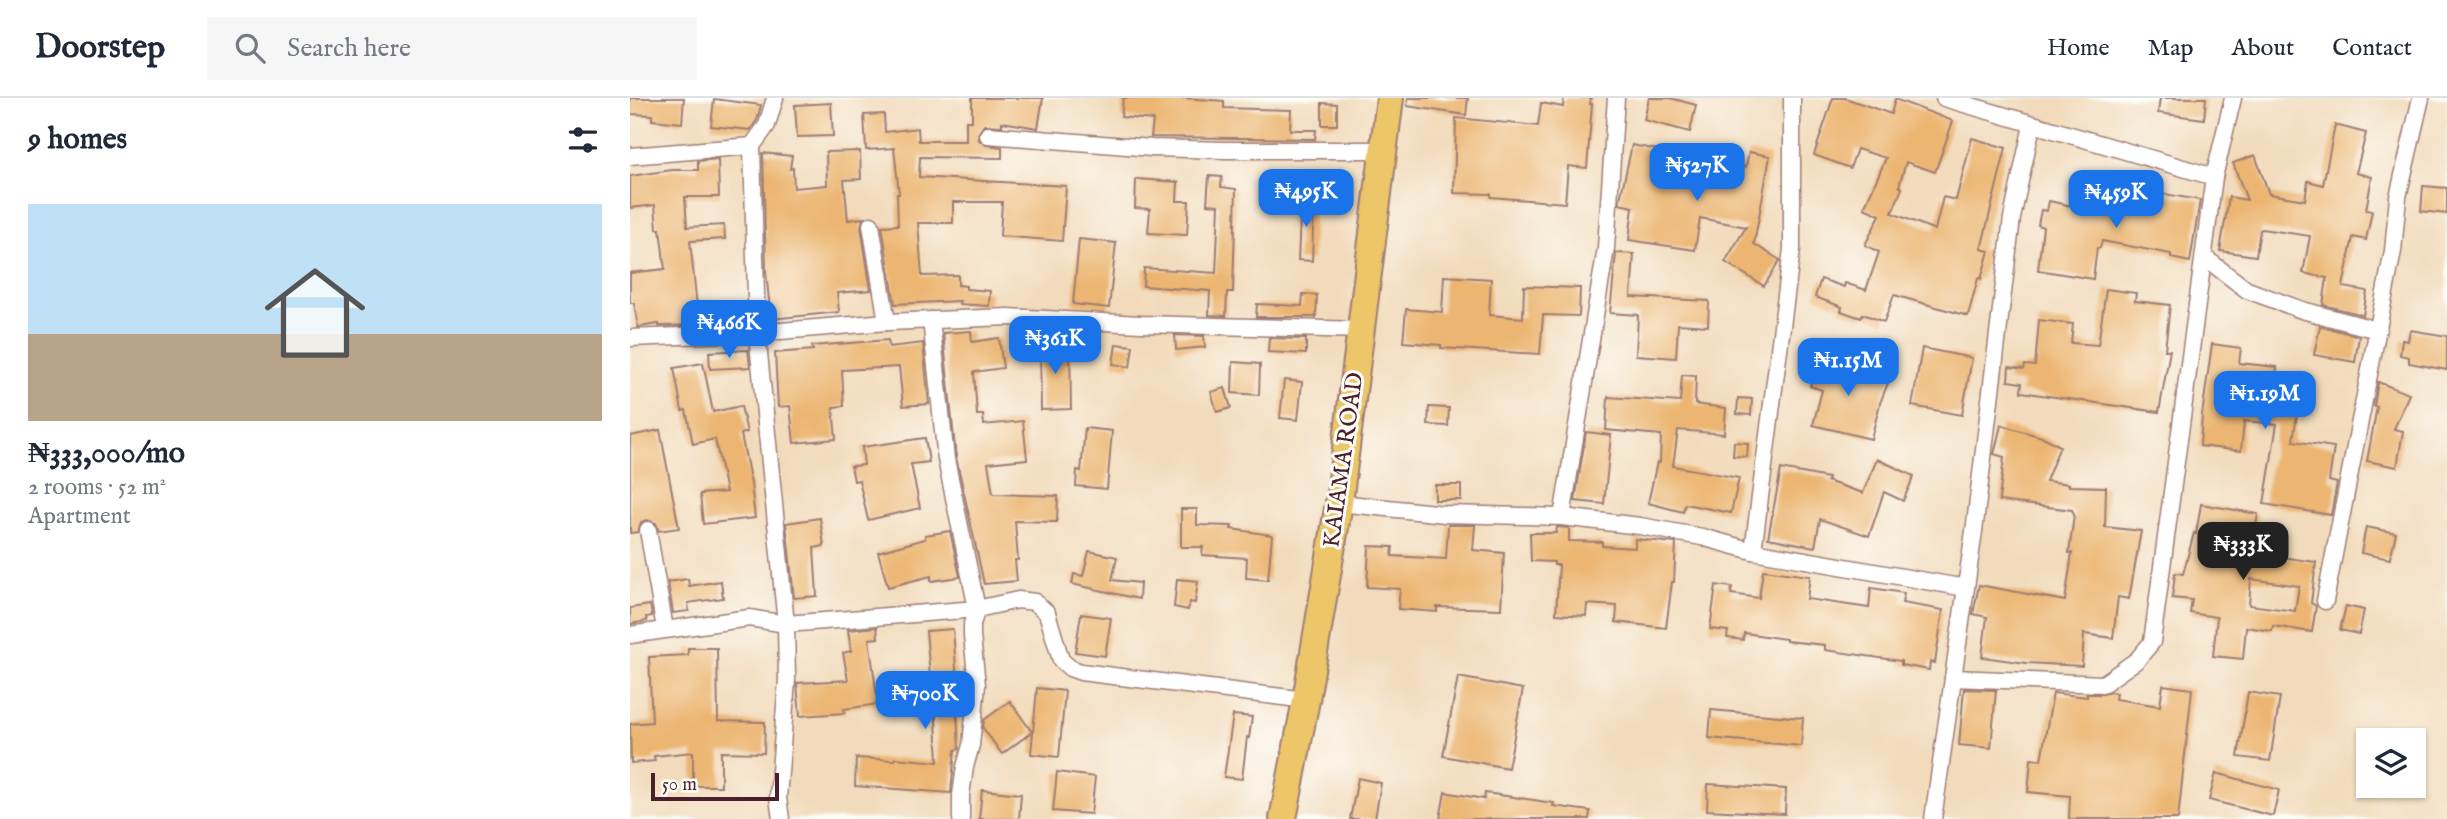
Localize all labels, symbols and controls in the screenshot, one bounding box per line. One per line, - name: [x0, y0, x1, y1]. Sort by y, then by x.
- search box: [207, 17, 697, 80]
- text: Doorstep: [35, 27, 165, 69]
- icon: search: [231, 29, 269, 67]
- text: Search here: [287, 32, 411, 65]
- text: Home: [2047, 33, 2110, 64]
- text: Map: [2148, 33, 2194, 64]
- text: About: [2232, 33, 2294, 64]
- text: Contact: [2332, 33, 2412, 64]
- text: 9 homes: [28, 121, 127, 159]
- icon: filters: [564, 121, 602, 159]
- pin: ₦527K: [1648, 144, 1746, 203]
- text: ₦527K: [1666, 151, 1728, 180]
- pin: ₦495K: [1257, 170, 1355, 229]
- pin: ₦459K: [2067, 170, 2165, 230]
- text: ₦495K: [1275, 177, 1337, 206]
- text: ₦459K: [2085, 178, 2147, 207]
- icon: home: [252, 250, 378, 376]
- pin: ₦466K: [680, 300, 778, 360]
- text: ₦466K: [697, 308, 761, 337]
- pin: ₦361K: [1006, 316, 1104, 376]
- text: ₦361K: [1025, 324, 1085, 353]
- pin: ₦1.15M: [1791, 338, 1905, 398]
- text: ₦1.15M: [1814, 346, 1882, 375]
- street label: KAIAMA ROAD: [1316, 370, 1372, 550]
- pin: ₦1.19M: [2208, 372, 2322, 431]
- text: ₦1.19M: [2230, 379, 2300, 408]
- text: ₦333,000/mo: [28, 435, 185, 473]
- text: 2 rooms · 52 m²: [28, 473, 166, 502]
- text: Apartment: [28, 502, 131, 531]
- pin: ₦333K: [2194, 522, 2292, 582]
- text: ₦333K: [2213, 530, 2273, 559]
- pin: ₦700K: [876, 672, 974, 731]
- text: ₦700K: [892, 679, 958, 708]
- map controls: [2356, 728, 2426, 798]
- button: layers: [2356, 728, 2426, 798]
- scale bar: [651, 770, 779, 802]
- text: 50 m: [662, 773, 697, 797]

